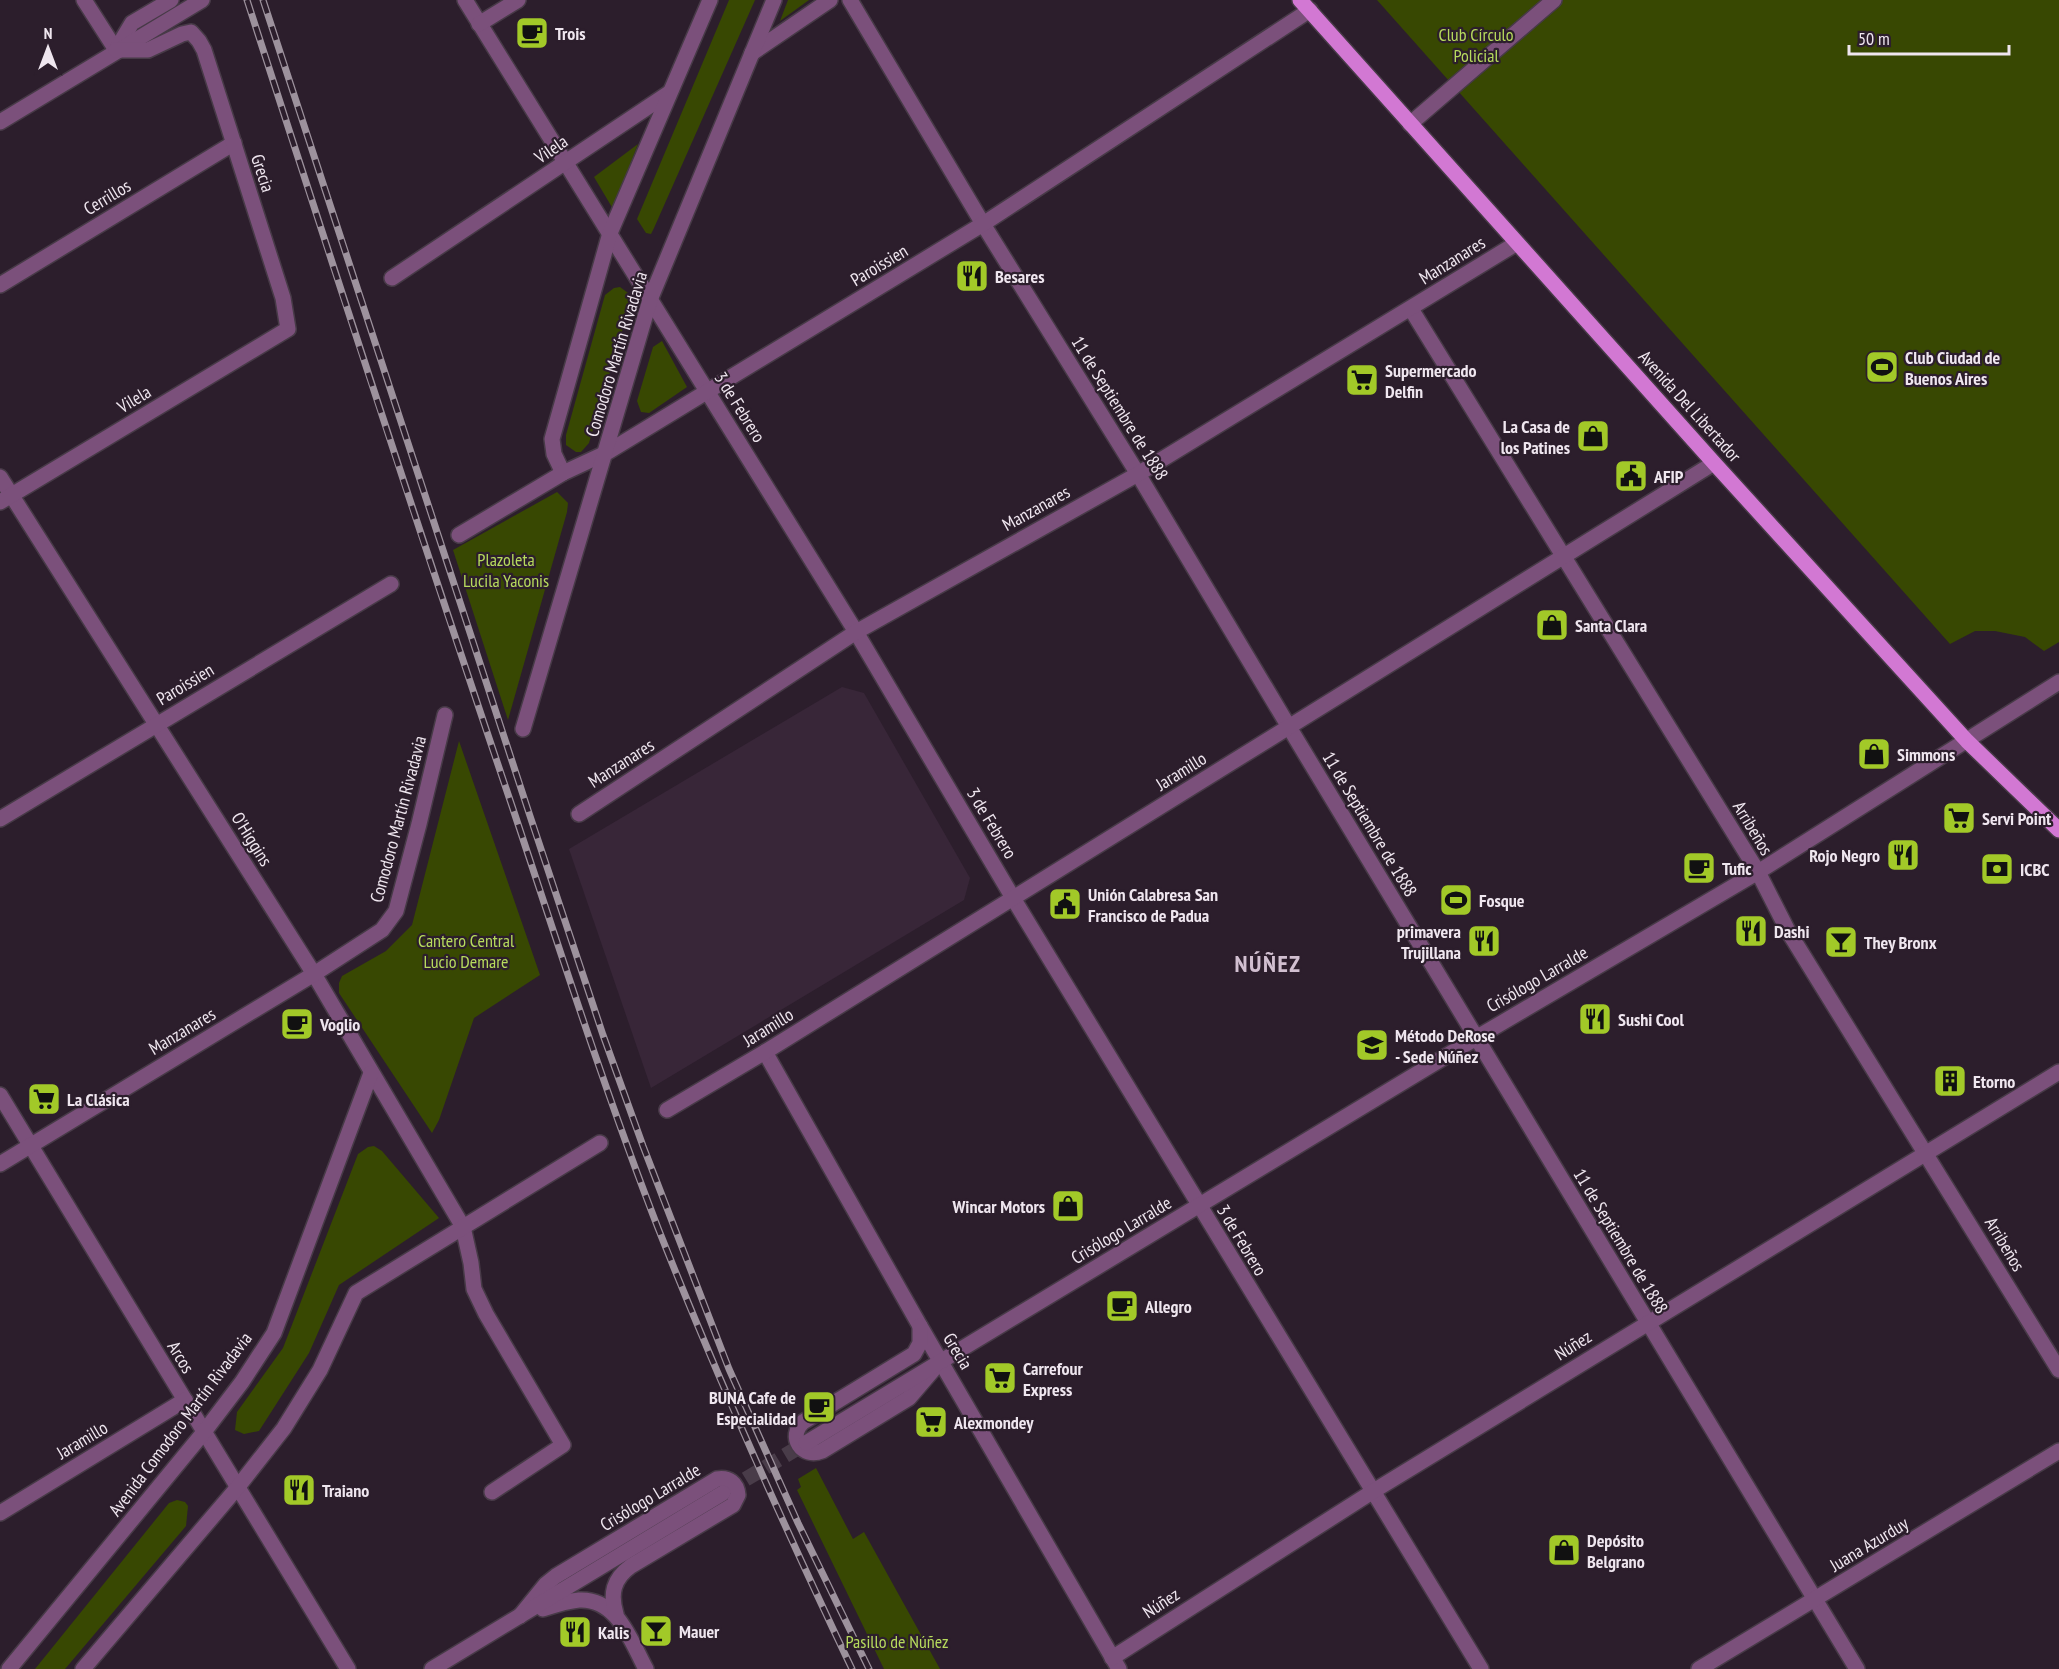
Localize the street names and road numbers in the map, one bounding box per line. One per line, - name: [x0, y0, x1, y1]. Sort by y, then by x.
- street label: Vilela: [529, 130, 572, 169]
- street label: Grecia: [246, 151, 280, 195]
- street label: Cerrillos: [79, 174, 135, 220]
- street label: Manzanares: [1415, 231, 1489, 289]
- street label: Paroissien: [846, 239, 912, 291]
- street label: Comodoro Martín Rivadavia: [580, 269, 652, 439]
- street label: 11 de Septiembre de 1888: [1066, 332, 1174, 484]
- street label: Avenida Del Libertador: [1634, 345, 1746, 467]
- street label: 3 de Febrero: [709, 368, 771, 447]
- street label: Vilela: [112, 380, 155, 418]
- street label: Manzanares: [998, 480, 1074, 536]
- street label: Paroissien: [152, 658, 218, 710]
- street label: Comodoro Martín Rivadavia: [365, 733, 431, 905]
- street label: Manzanares: [584, 733, 658, 793]
- street label: Jaramillo: [1151, 746, 1211, 796]
- street label: 11 de Septiembre de 1888: [1318, 747, 1422, 901]
- street label: 3 de Febrero: [962, 783, 1022, 863]
- street label: Arribeños: [1728, 797, 1778, 859]
- street label: O'Higgins: [226, 808, 278, 870]
- street label: Crisólogo Larralde: [1482, 941, 1592, 1017]
- street label: Manzanares: [144, 1002, 220, 1060]
- street label: Jaramillo: [738, 1002, 798, 1052]
- street label: 11 de Septiembre de 1888: [1569, 1164, 1673, 1318]
- street label: Crisólogo Larralde: [1067, 1191, 1175, 1269]
- street label: 3 de Febrero: [1212, 1200, 1272, 1280]
- street label: Arribeños: [1980, 1213, 2030, 1275]
- street label: Núñez: [1550, 1325, 1596, 1365]
- street label: Avenida Comodoro Martín Rivadavia: [103, 1327, 257, 1521]
- street label: Grecia: [938, 1329, 978, 1373]
- street label: Arcos: [163, 1337, 199, 1377]
- street label: Jaramillo: [51, 1416, 112, 1465]
- street label: Crisólogo Larralde: [596, 1458, 704, 1536]
- street label: Juana Azurduy: [1825, 1511, 1913, 1577]
- street label: Núñez: [1138, 1583, 1184, 1623]

